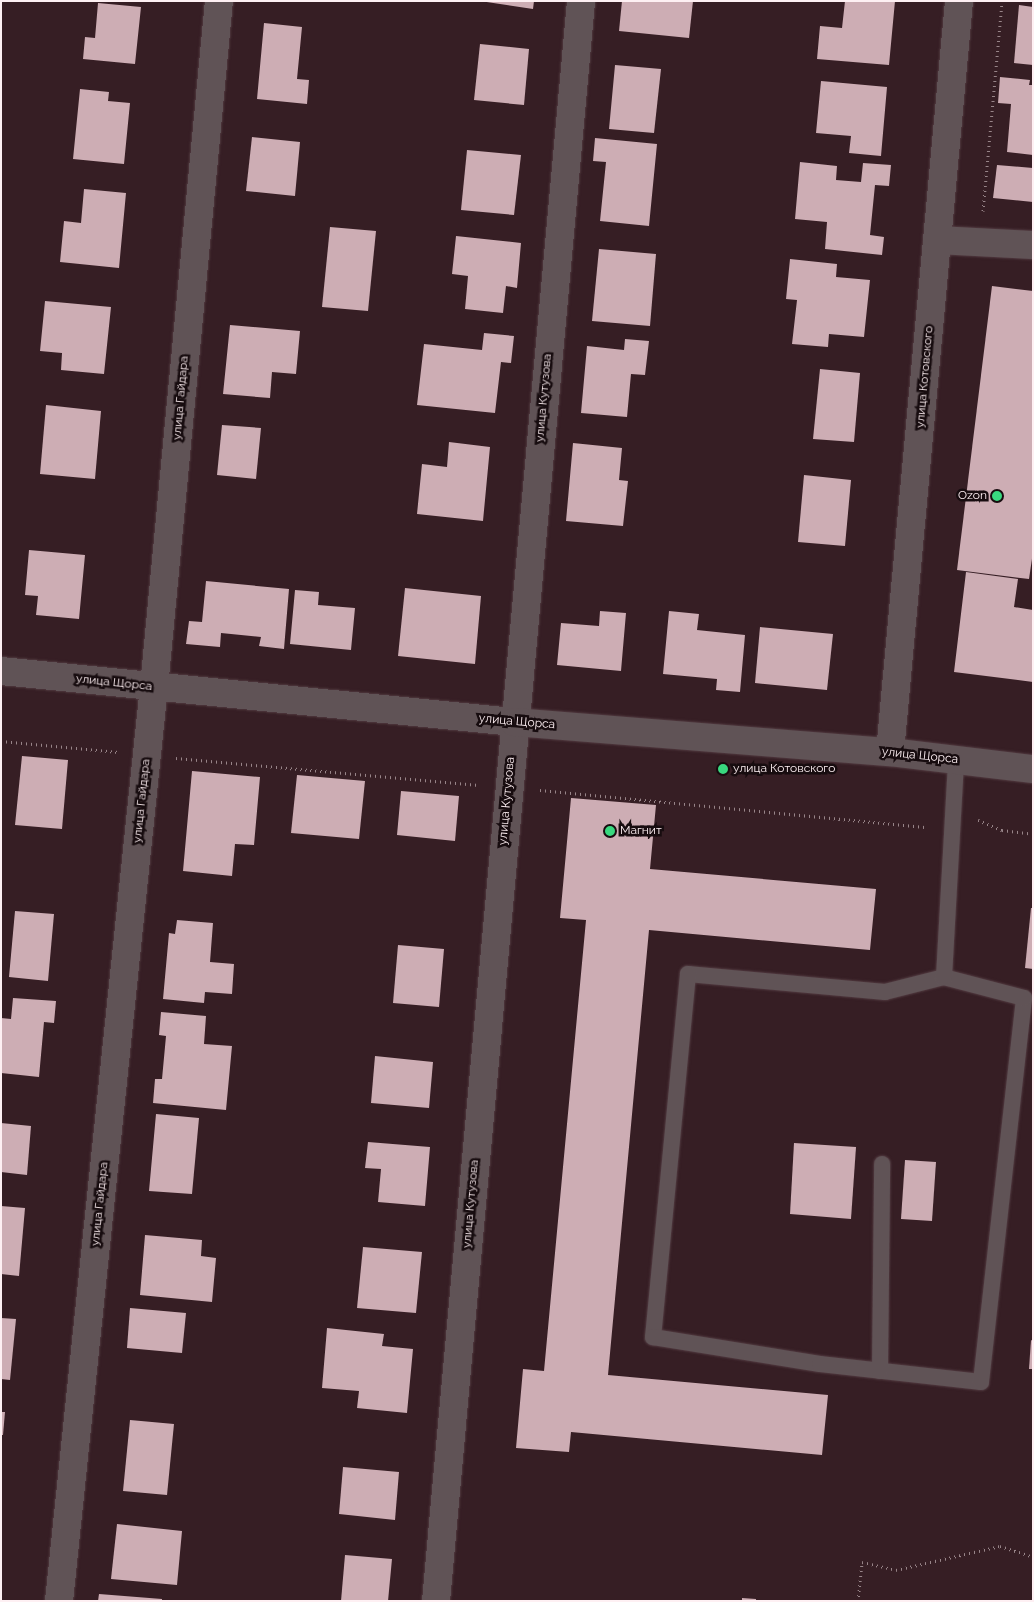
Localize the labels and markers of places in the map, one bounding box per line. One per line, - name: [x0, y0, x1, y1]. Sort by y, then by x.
- place label: Ozon: [958, 489, 987, 503]
- marker: Ozon: [991, 490, 1003, 502]
- place label: улица Котовского: [733, 762, 835, 776]
- marker: улица Котовского: [717, 763, 729, 775]
- place label: Магнит: [620, 824, 662, 838]
- marker: Магнит: [604, 825, 616, 837]

